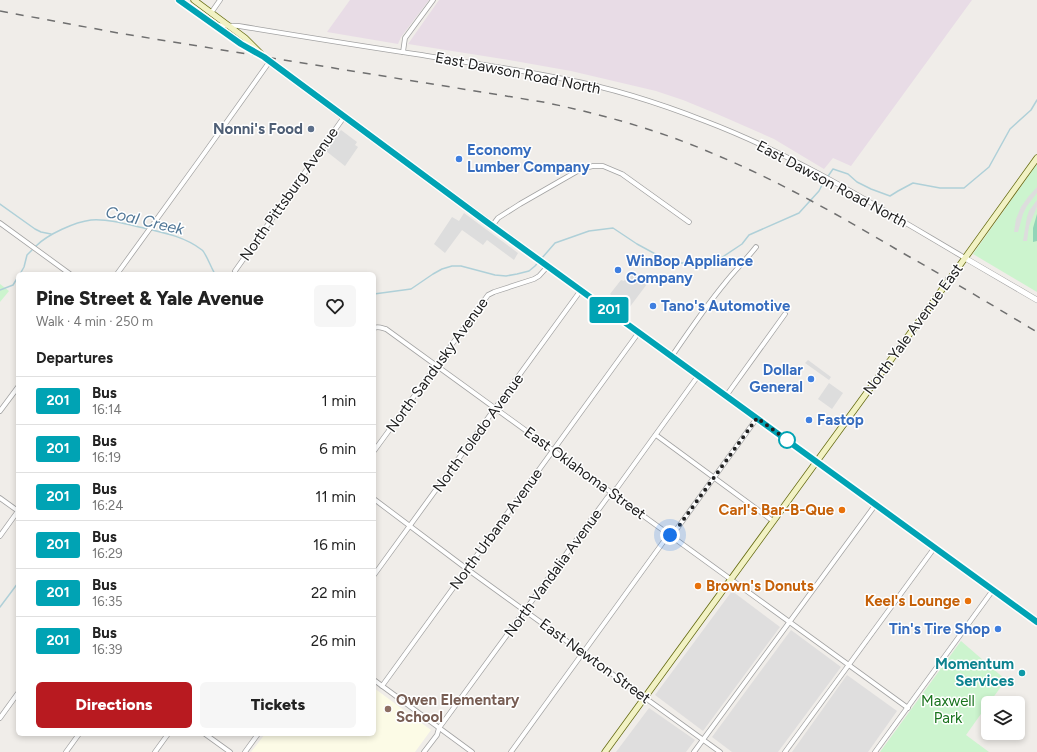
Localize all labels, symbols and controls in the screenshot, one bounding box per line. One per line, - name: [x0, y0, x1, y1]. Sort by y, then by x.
- street label: East Dawson Road North: [434, 48, 602, 98]
- place label: Nonni's Food: [213, 120, 303, 138]
- street label: North Pittsburg Avenue: [236, 124, 342, 264]
- marker: Nonni's Food: [306, 124, 316, 134]
- street label: East Dawson Road North: [754, 137, 910, 231]
- place label: Economy Lumber Company: [467, 141, 590, 176]
- marker: Economy Lumber Company: [454, 154, 464, 164]
- water label: Coal Creek: [104, 202, 187, 239]
- place label: WinBop Appliance Company: [626, 252, 754, 287]
- street label: North Yale Avenue East: [859, 260, 967, 398]
- marker: WinBop Appliance Company: [613, 265, 623, 275]
- button: heart: [314, 285, 356, 327]
- text: Pine Street & Yale Avenue: [36, 287, 264, 310]
- street label: North Sandusky Avenue: [382, 294, 492, 436]
- line badge: 201: [586, 297, 632, 323]
- place label: Tano's Automotive: [661, 297, 791, 315]
- text: 201: [597, 301, 621, 318]
- marker: Tano's Automotive: [648, 301, 658, 311]
- text: Walk · 4 min · 250 m: [36, 314, 153, 329]
- text: Departures: [36, 349, 113, 367]
- place label: Dollar General: [749, 361, 803, 396]
- street label: North Toledo Avenue: [429, 370, 527, 496]
- marker: Dollar General: [806, 374, 816, 384]
- text: Bus: [92, 384, 117, 402]
- text: 201: [46, 392, 70, 409]
- text: 1 min: [321, 392, 356, 410]
- text: 16:14: [92, 402, 121, 417]
- place label: Fastop: [817, 411, 864, 429]
- marker: Fastop: [804, 415, 814, 425]
- street label: East Oklahoma Street: [521, 423, 650, 523]
- unlabelled marker: [778, 431, 796, 449]
- text: Bus: [92, 432, 117, 450]
- text: 201: [46, 440, 70, 457]
- text: 6 min: [319, 440, 356, 458]
- text: 16:19: [92, 450, 121, 465]
- street label: North Urbana Avenue: [446, 465, 546, 593]
- text: Bus: [92, 480, 117, 498]
- text: 201: [46, 488, 70, 505]
- text: 11 min: [315, 488, 356, 506]
- text: 16:24: [92, 498, 123, 513]
- place label: Carl's Bar-B-Que: [719, 501, 835, 519]
- street label: North Vandalia Avenue: [500, 505, 606, 641]
- marker: Carl's Bar-B-Que: [837, 505, 847, 515]
- your location: [660, 525, 680, 545]
- text: Bus: [92, 528, 117, 546]
- text: 201: [46, 536, 70, 553]
- text: 16 min: [313, 536, 356, 554]
- text: 16:29: [92, 546, 123, 561]
- text: Bus: [92, 576, 117, 594]
- place label: Brown's Donuts: [706, 577, 814, 595]
- marker: Brown's Donuts: [693, 581, 703, 591]
- text: 201: [46, 584, 70, 601]
- text: 22 min: [311, 584, 356, 602]
- place label: Keel's Lounge: [865, 592, 961, 610]
- text: 16:35: [92, 594, 123, 609]
- marker: Keel's Lounge: [963, 596, 973, 606]
- street label: East Newton Street: [536, 615, 654, 707]
- place label: Tin's Tire Shop: [889, 620, 990, 638]
- text: Bus: [92, 624, 117, 642]
- marker: Tin's Tire Shop: [993, 624, 1003, 634]
- text: 201: [46, 632, 70, 649]
- text: 26 min: [311, 632, 356, 650]
- text: 16:39: [92, 642, 122, 657]
- place label: Momentum Services: [935, 655, 1014, 690]
- marker: Momentum Services: [1017, 668, 1027, 678]
- button: Directions: [36, 682, 192, 728]
- button: Tickets: [200, 682, 356, 728]
- place label: Owen Elementary School: [396, 691, 520, 726]
- park label: Maxwell Park: [921, 692, 975, 727]
- map controls: [981, 696, 1025, 740]
- button: layers: [981, 696, 1025, 740]
- marker: Owen Elementary School: [383, 704, 393, 714]

